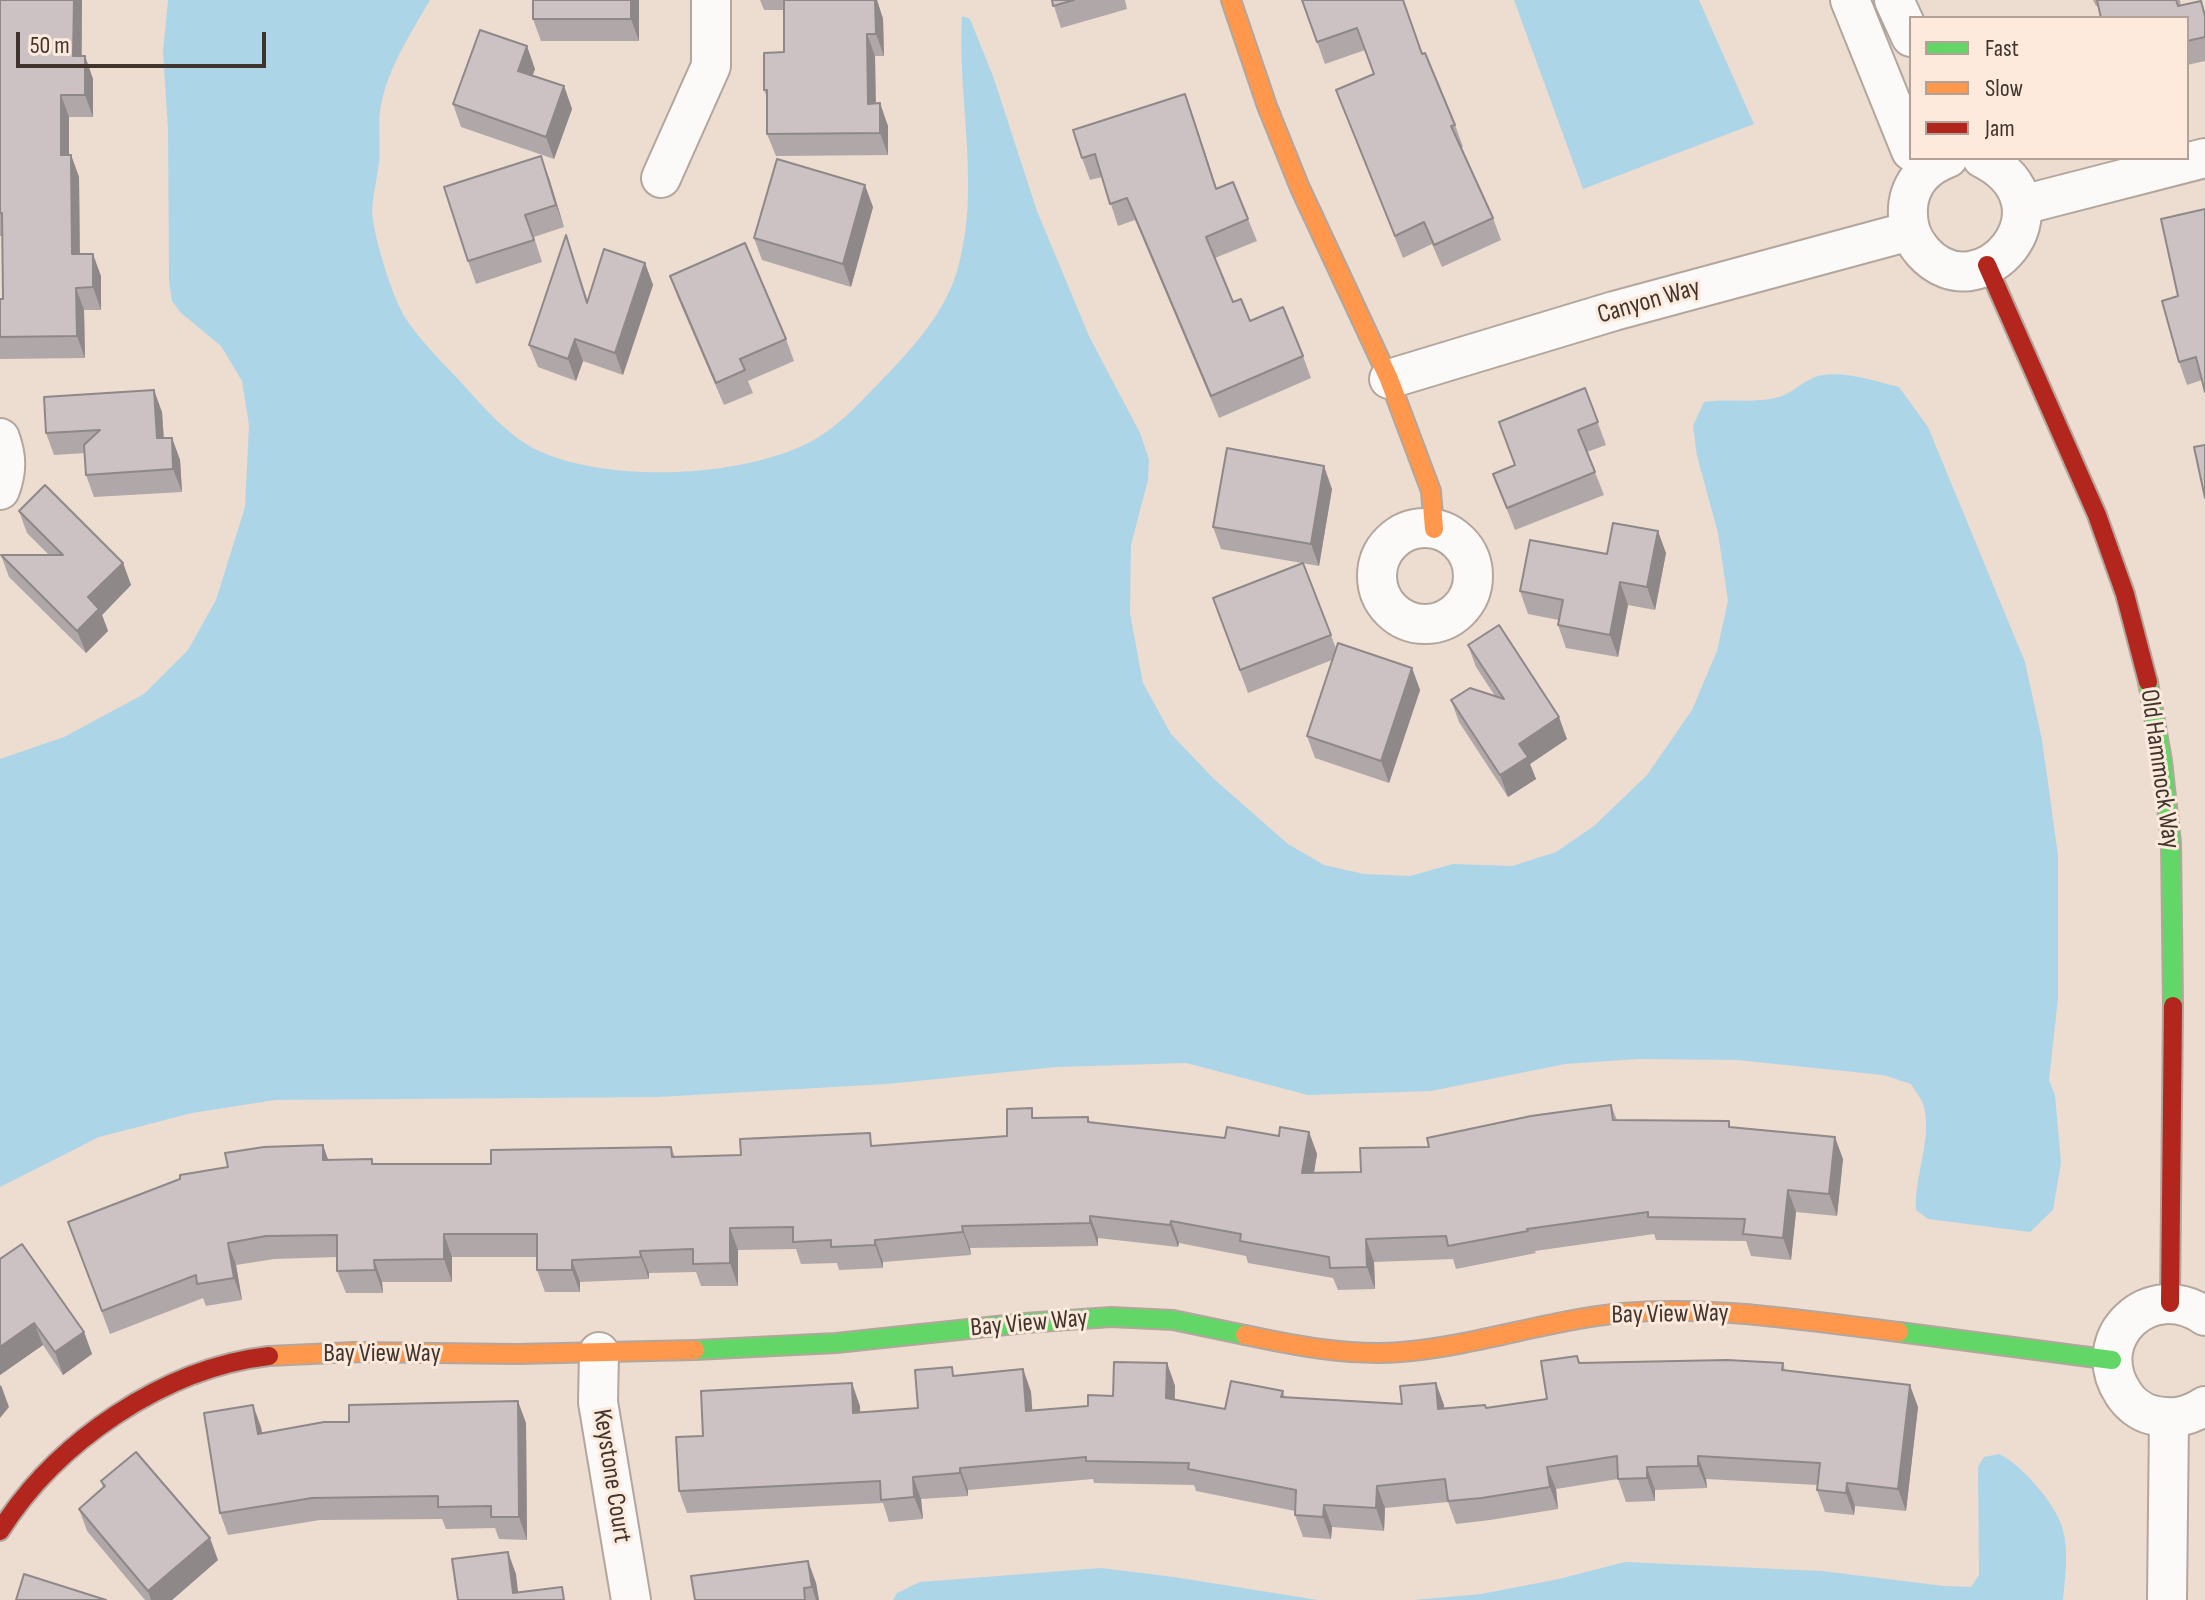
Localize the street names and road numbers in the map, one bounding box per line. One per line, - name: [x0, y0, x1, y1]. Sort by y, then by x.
- street label: Canyon Way: [1594, 273, 1704, 331]
- street label: Old Hammock Way: [2132, 687, 2186, 851]
- street label: Bay View Way: [1611, 1298, 1729, 1332]
- street label: Bay View Way: [969, 1303, 1089, 1345]
- street label: Bay View Way: [323, 1338, 441, 1370]
- street label: Keystone Court: [585, 1407, 637, 1545]

